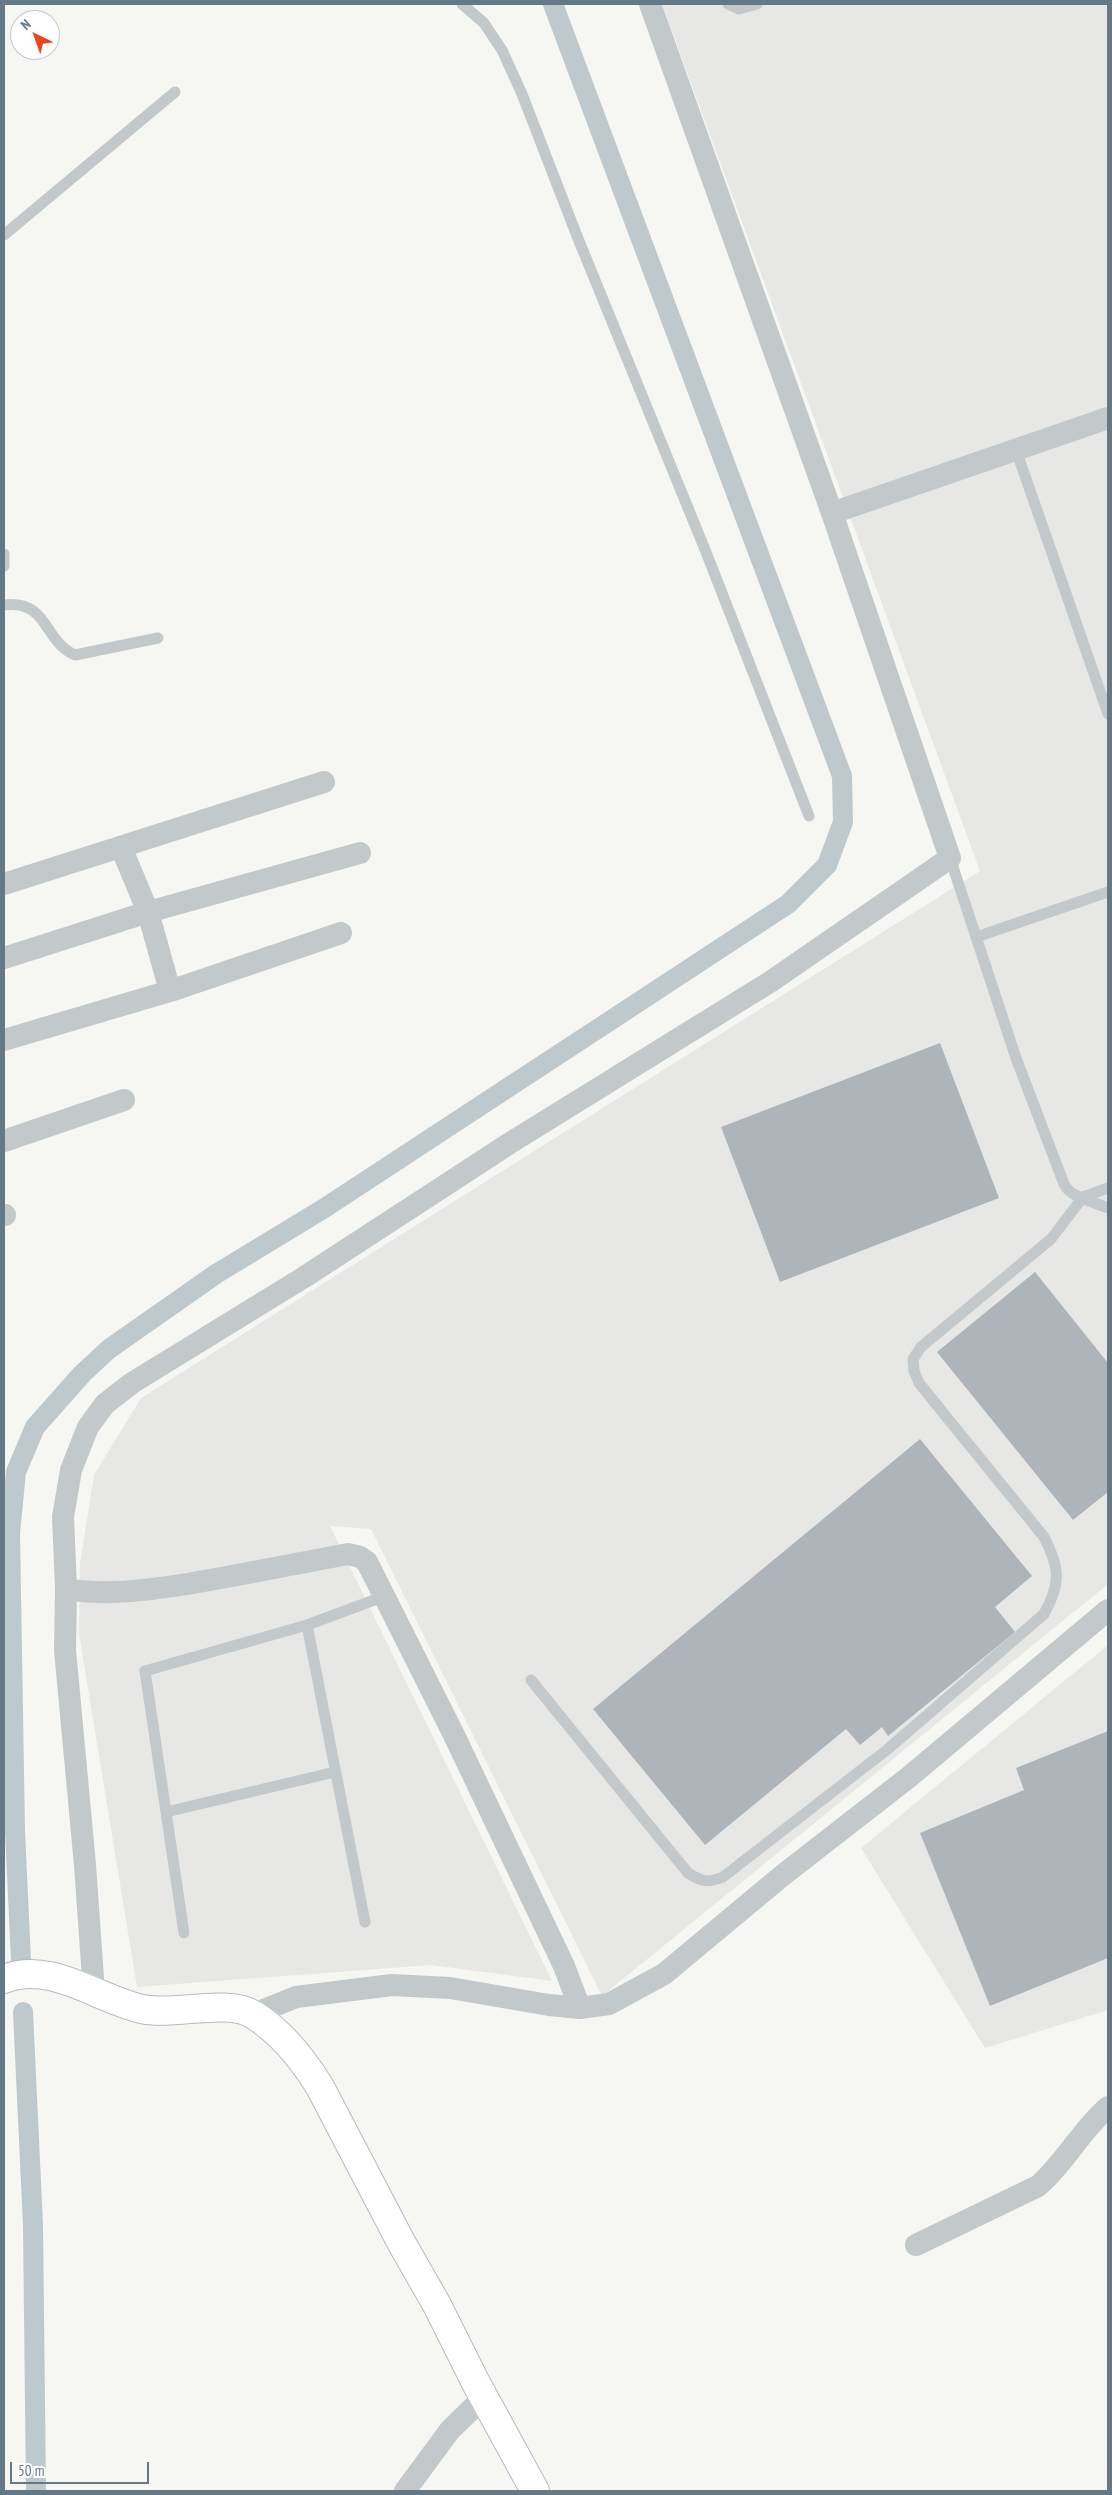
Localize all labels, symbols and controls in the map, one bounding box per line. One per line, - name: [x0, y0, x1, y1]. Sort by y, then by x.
- north arrow: [10, 10, 60, 60]
- text: N: [17, 15, 34, 34]
- scale bar: [12, 2452, 151, 2484]
- text: 50 m: [18, 2461, 44, 2480]

